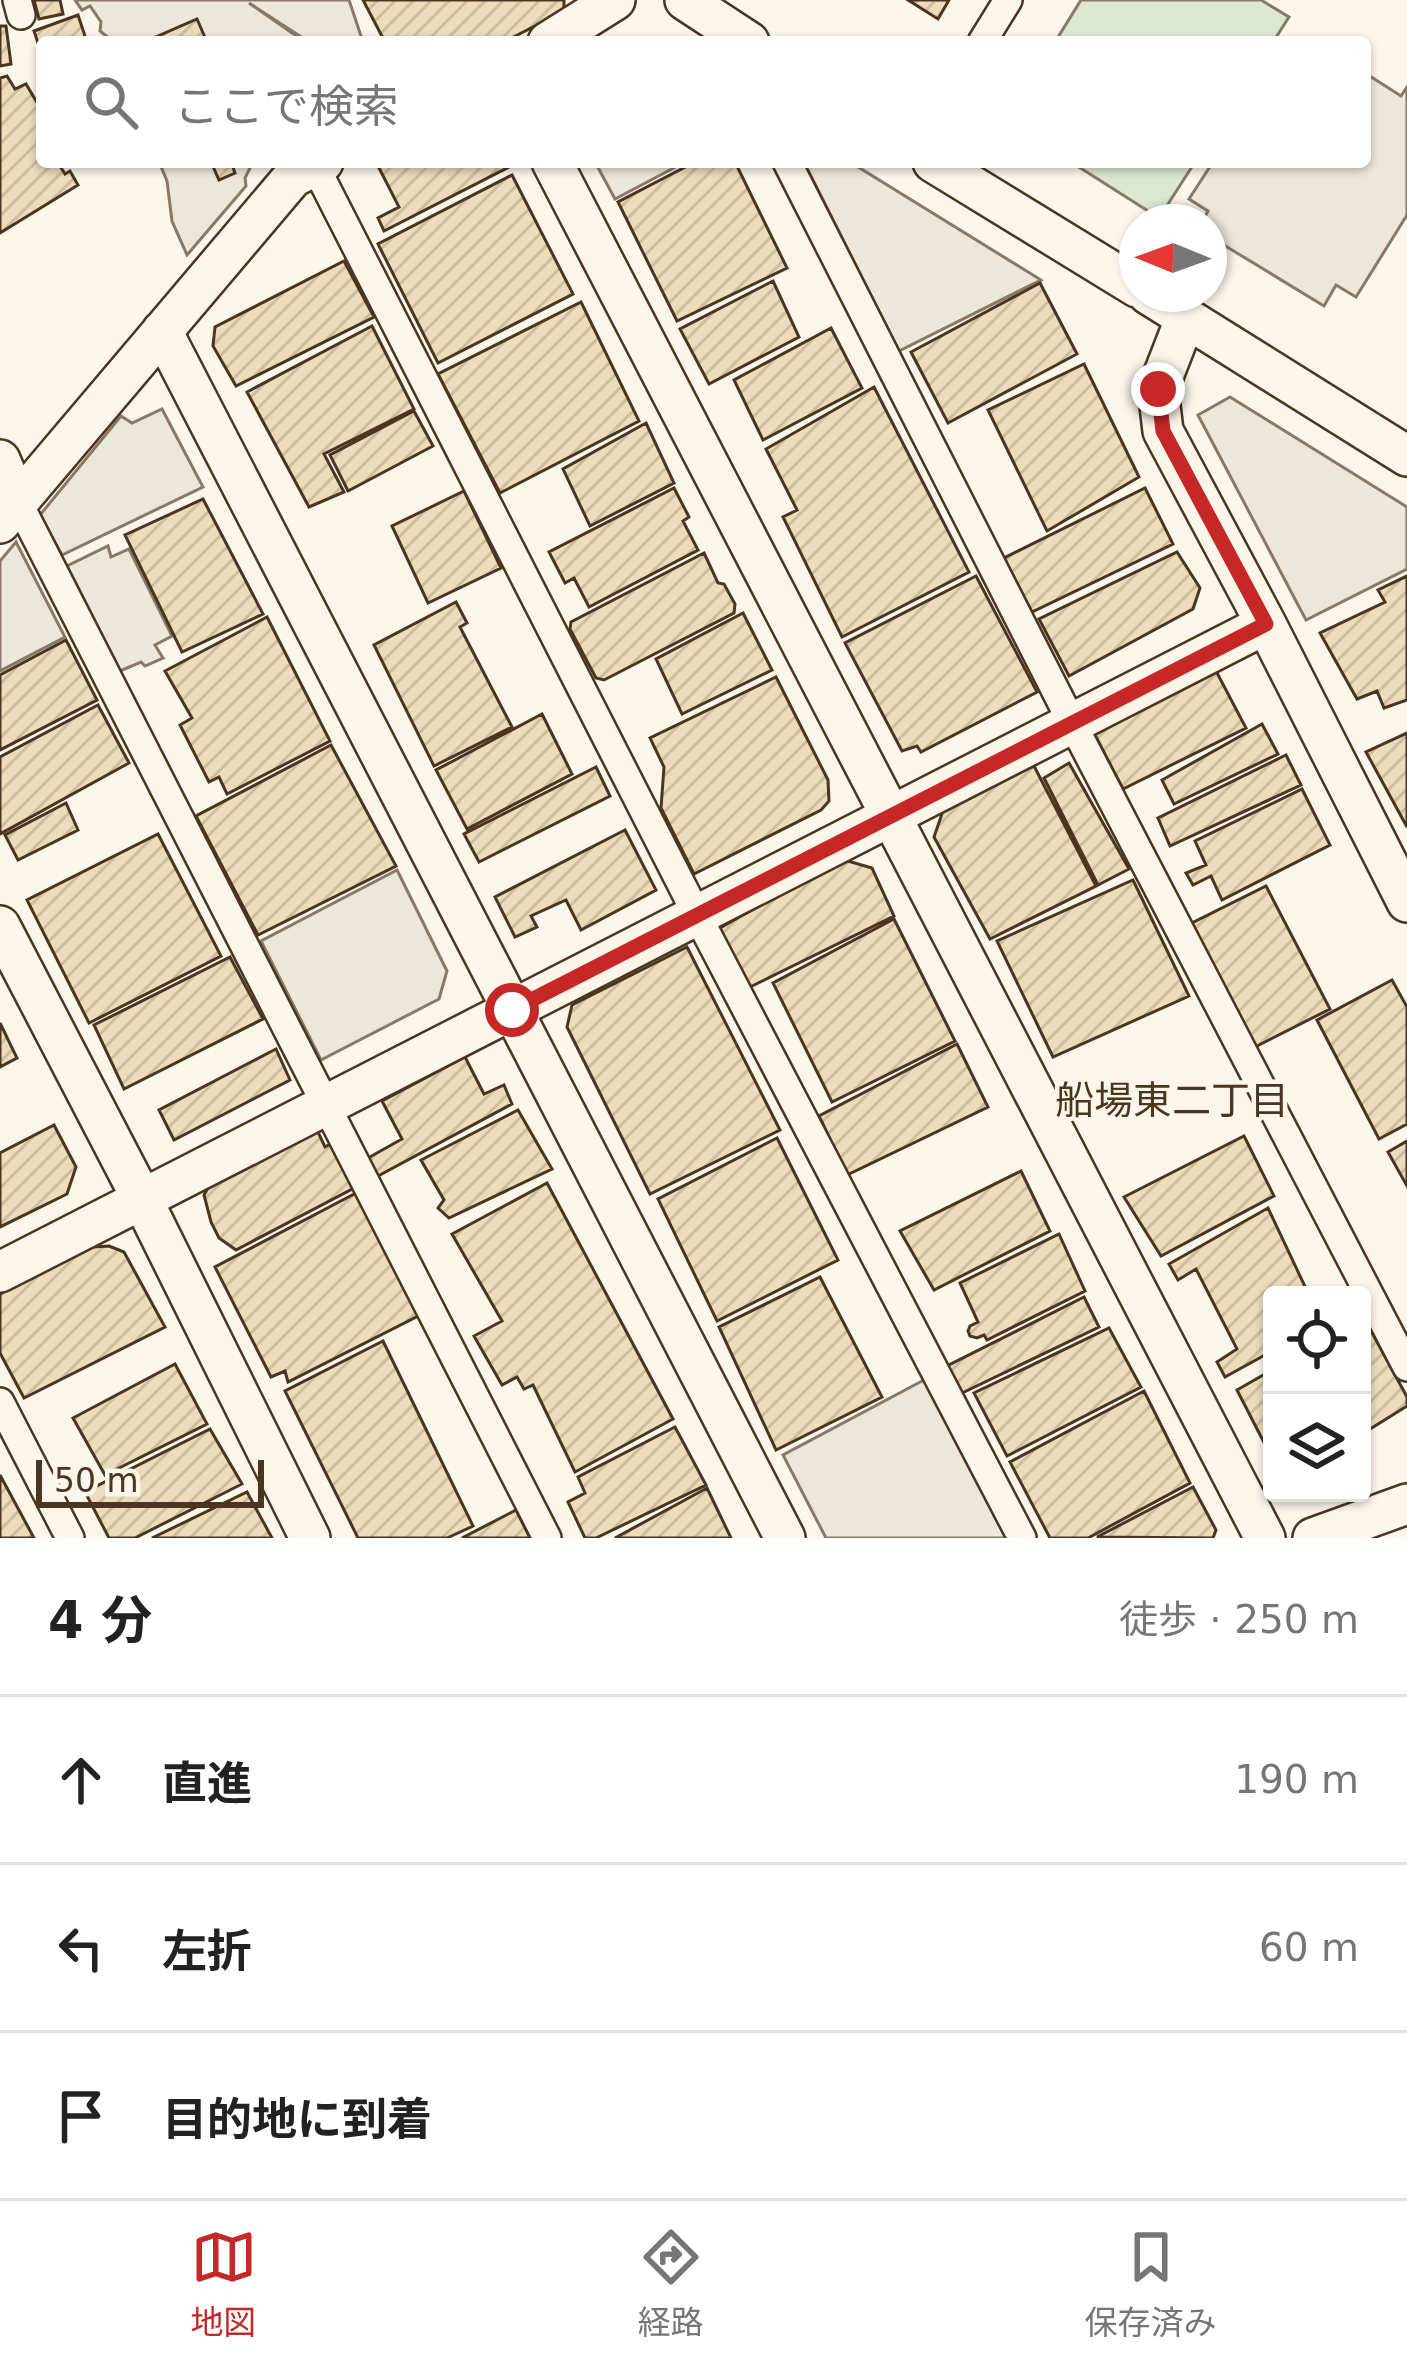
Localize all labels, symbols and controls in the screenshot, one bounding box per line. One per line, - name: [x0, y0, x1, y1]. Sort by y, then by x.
- search box: [36, 36, 1371, 168]
- icon: search: [78, 69, 144, 135]
- text: ここで検索: [174, 80, 399, 133]
- north arrow: [1119, 204, 1227, 312]
- route end: [1131, 362, 1185, 416]
- route start: [485, 983, 539, 1037]
- district label: 船場東二丁目: [1055, 1078, 1289, 1123]
- map controls: [1263, 1286, 1371, 1502]
- button: locate: [1263, 1286, 1371, 1394]
- button: layers: [1263, 1394, 1371, 1502]
- scale bar: [36, 1454, 264, 1507]
- text: 50 m: [54, 1461, 139, 1500]
- text: 4 分: [48, 1591, 152, 1650]
- text: 徒歩 · 250 m: [1119, 1597, 1359, 1642]
- icon: ahead: [48, 1747, 114, 1813]
- text: 直進: [162, 1757, 252, 1810]
- text: 190 m: [1234, 1757, 1359, 1802]
- icon: left: [48, 1915, 114, 1981]
- text: 左折: [162, 1925, 252, 1978]
- text: 60 m: [1259, 1925, 1359, 1970]
- icon: arrive: [48, 2083, 114, 2149]
- text: 目的地に到着: [162, 2093, 432, 2146]
- tab: 地図: [191, 2224, 257, 2344]
- tab: 経路: [638, 2224, 704, 2344]
- tab: 保存済み: [1085, 2224, 1217, 2344]

